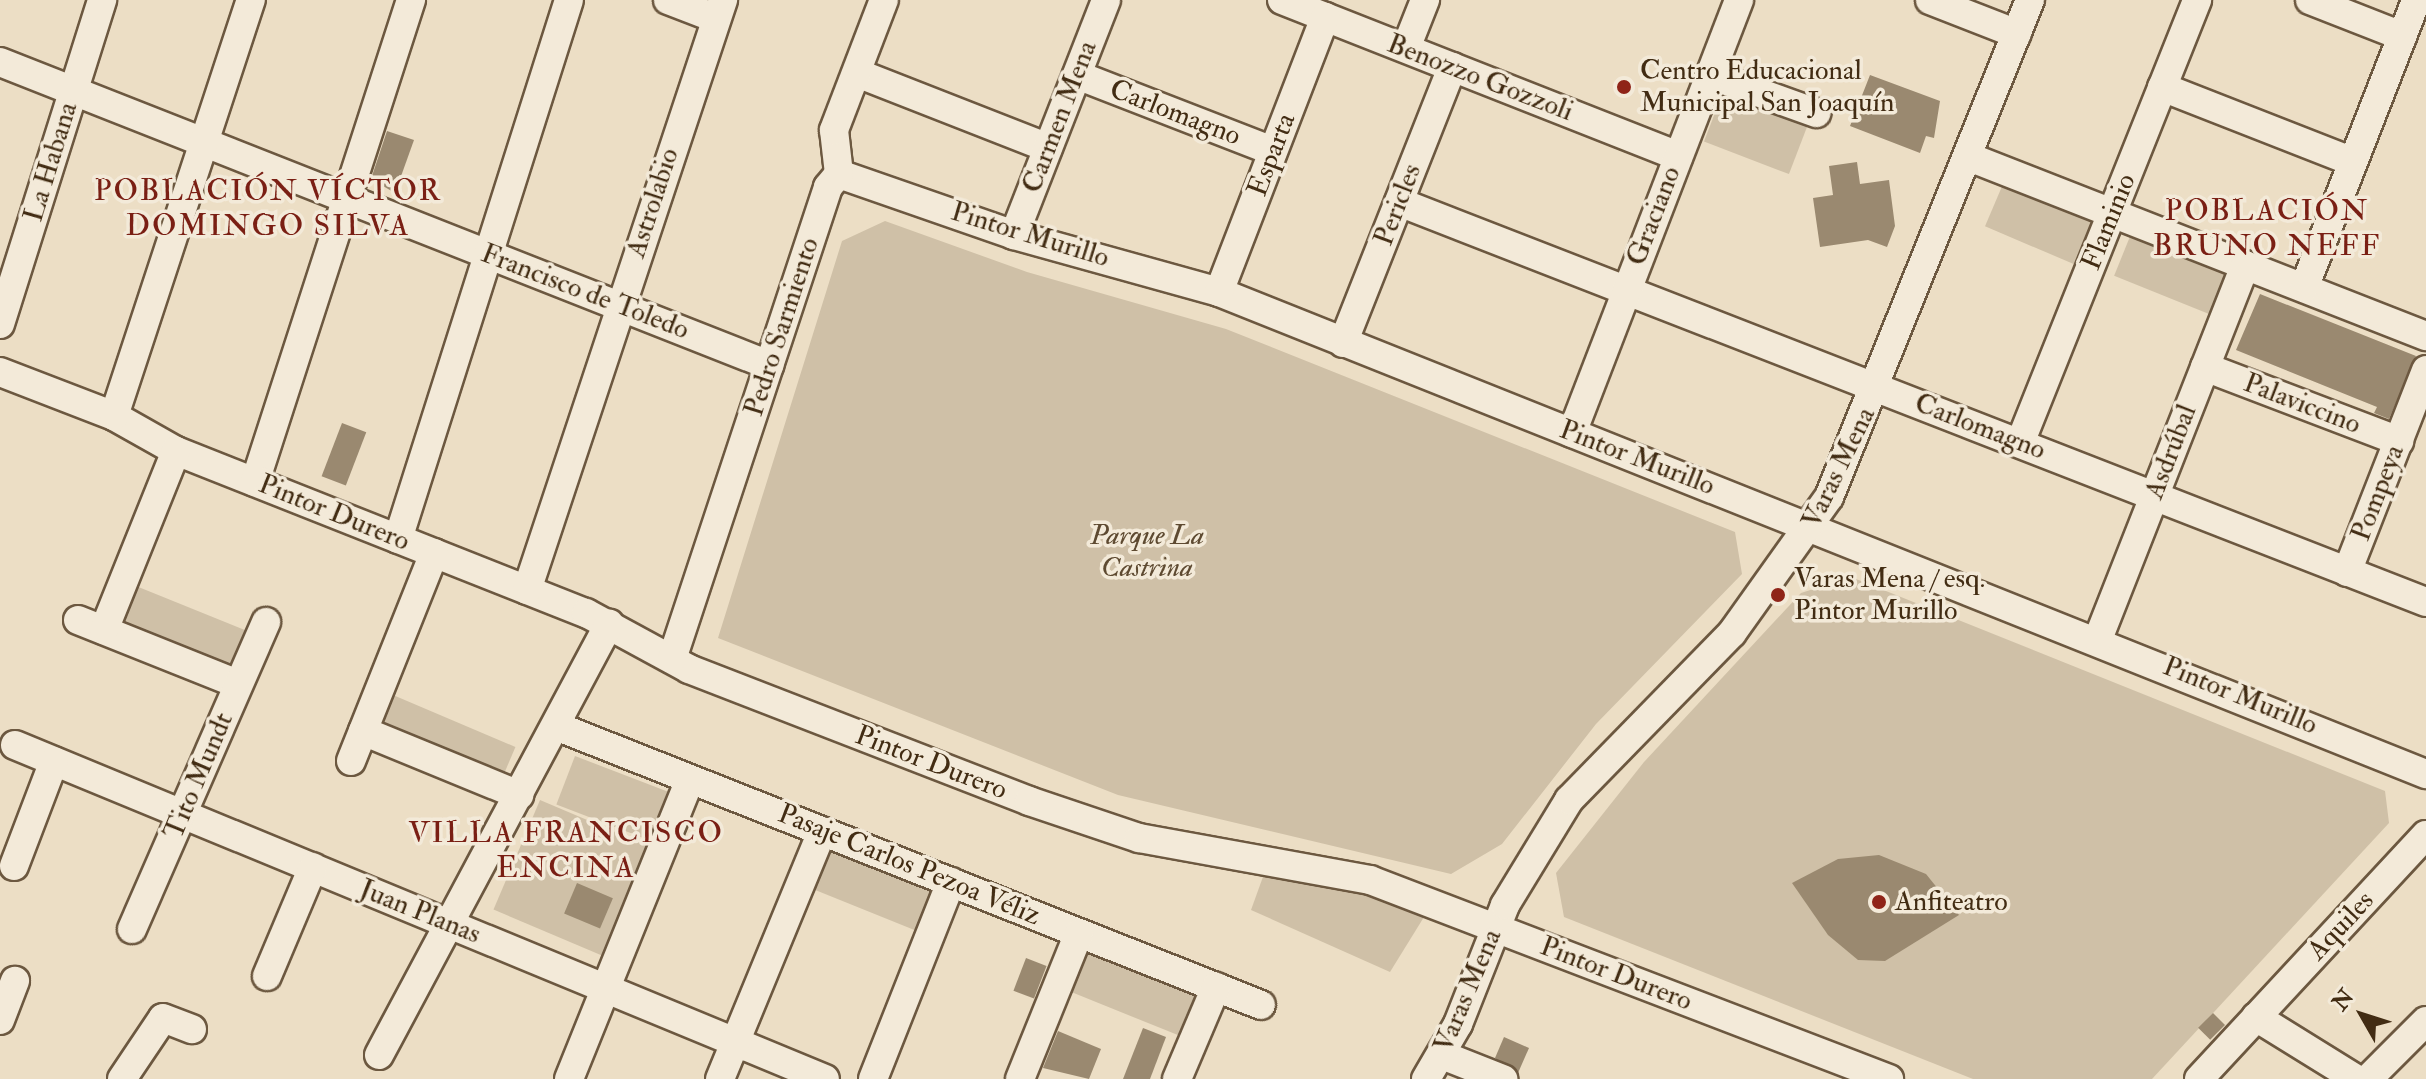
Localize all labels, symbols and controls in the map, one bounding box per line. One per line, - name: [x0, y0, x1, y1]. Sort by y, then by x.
- street label: Benozzo Gozzoli: [1382, 27, 1578, 129]
- street label: Carmen Mena: [1016, 36, 1104, 198]
- place label: Centro Educacional Municipal San Joaquín: [1640, 54, 1894, 120]
- street label: Carlomagno: [1105, 73, 1245, 153]
- marker: Centro Educacional Municipal San Joaquín: [1615, 78, 1633, 96]
- street label: La Habana: [17, 98, 85, 226]
- street label: Esparta: [1241, 109, 1303, 201]
- street label: Astrolabio: [620, 144, 686, 262]
- street label: Pericles: [1367, 159, 1429, 251]
- street label: Graciano: [1620, 162, 1688, 270]
- street label: Flaminio: [2075, 169, 2143, 275]
- district label: POBLACIÓN VÍCTOR DOMINGO SILVA: [94, 173, 442, 244]
- district label: POBLACIÓN BRUNO NEFF: [2153, 193, 2381, 264]
- street label: Pintor Murillo: [947, 195, 1113, 275]
- street label: Pedro Sarmiento: [737, 233, 827, 421]
- street label: Francisco de Toledo: [476, 237, 694, 347]
- street label: Palaviccino: [2239, 366, 2365, 442]
- street label: Carlomagno: [1910, 387, 2050, 467]
- street label: Asdrúbal: [2138, 400, 2204, 504]
- street label: Varas Mena: [1795, 402, 1883, 534]
- street label: Pintor Murillo: [1555, 413, 1719, 503]
- street label: Pompeya: [2344, 440, 2412, 546]
- street label: Pintor Durero: [254, 467, 414, 559]
- park label: Parque La Castrina: [1090, 519, 1204, 585]
- place label: Varas Mena / esq. Pintor Murillo: [1794, 562, 1985, 628]
- marker: Varas Mena / esq. Pintor Murillo: [1769, 586, 1787, 604]
- street label: Pintor Murillo: [2158, 650, 2322, 742]
- street label: Tito Mundt: [157, 708, 241, 844]
- street label: Pintor Durero: [850, 719, 1012, 807]
- street label: Pasaje Carlos Pezoa Véliz: [773, 797, 1045, 933]
- district label: VILLA FRANCISCO ENCINA: [408, 815, 724, 886]
- street label: Juan Planas: [355, 873, 485, 951]
- street label: Aquiles: [2301, 884, 2381, 968]
- place label: Anfiteatro: [1895, 885, 2008, 919]
- marker: Anfiteatro: [1870, 893, 1888, 911]
- street label: Varas Mena: [1427, 924, 1509, 1058]
- street label: Pintor Durero: [1535, 930, 1697, 1018]
- north arrow: [2322, 975, 2402, 1055]
- text: N: [2326, 983, 2360, 1016]

